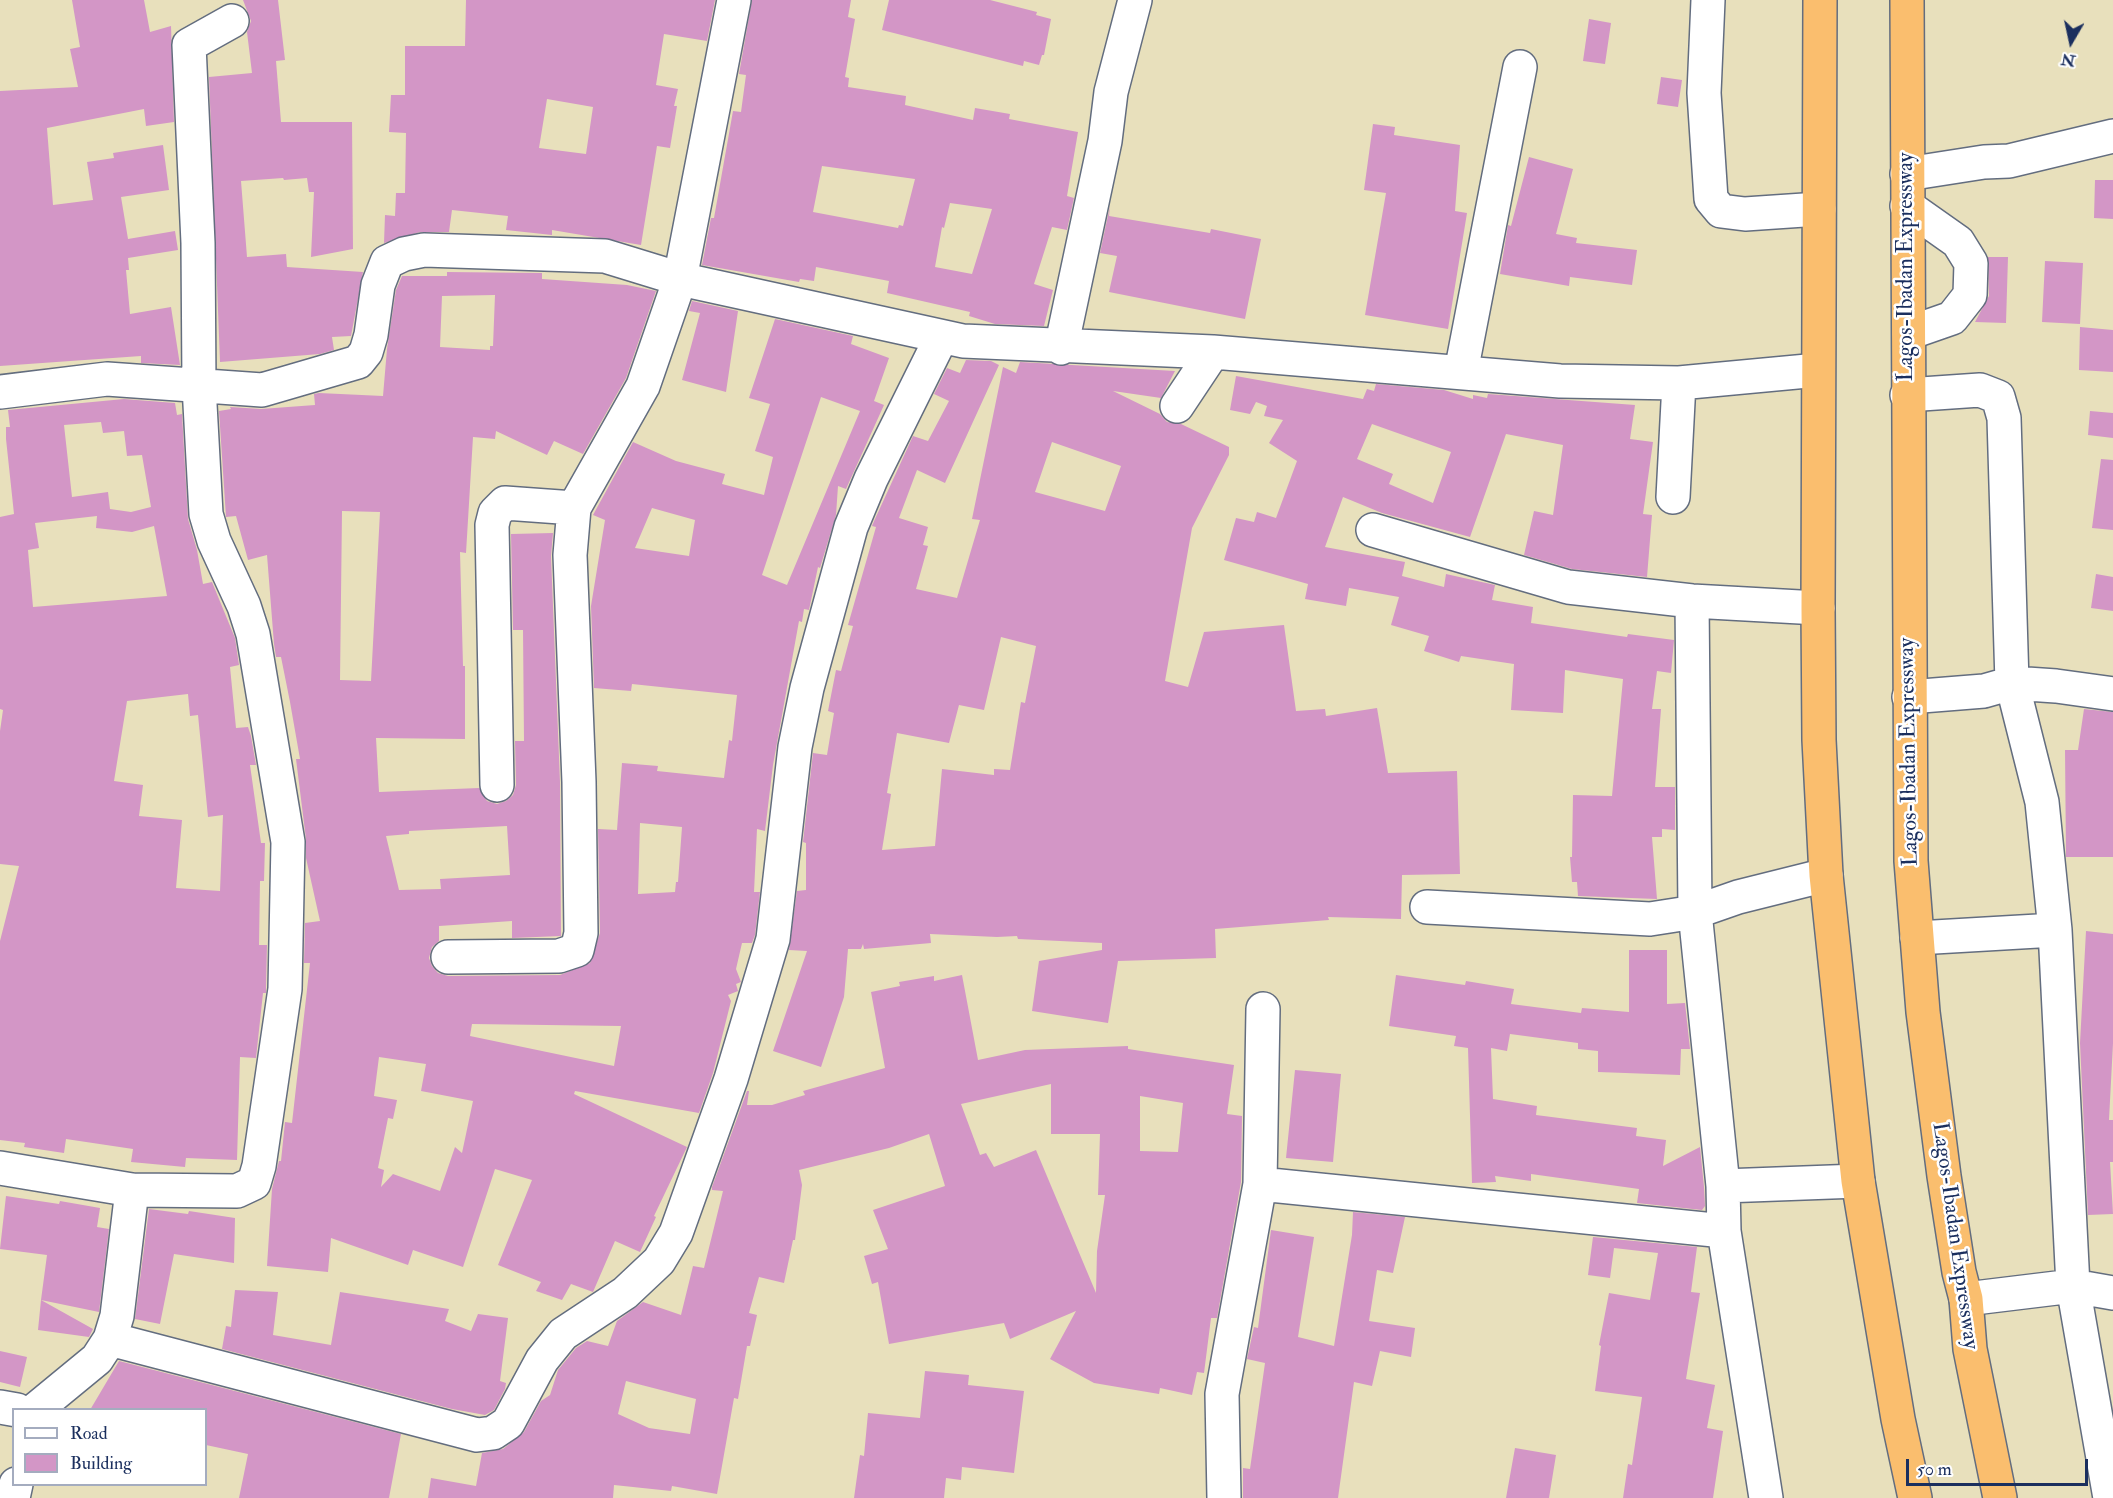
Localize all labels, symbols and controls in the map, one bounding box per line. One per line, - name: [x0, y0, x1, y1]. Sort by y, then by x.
- north arrow: [2041, 12, 2101, 72]
- text: N: [2060, 49, 2077, 71]
- street label: Lagos-Ibadan Expressway: [1894, 153, 1920, 381]
- street label: Lagos-Ibadan Expressway: [1895, 637, 1925, 867]
- street label: Lagos-Ibadan Expressway: [1925, 1121, 1983, 1351]
- legend: [12, 1408, 207, 1486]
- text: Road: [70, 1422, 108, 1445]
- scale bar: [1909, 1447, 2090, 1485]
- text: Building: [70, 1452, 132, 1475]
- text: 50 m: [1917, 1458, 1952, 1481]

